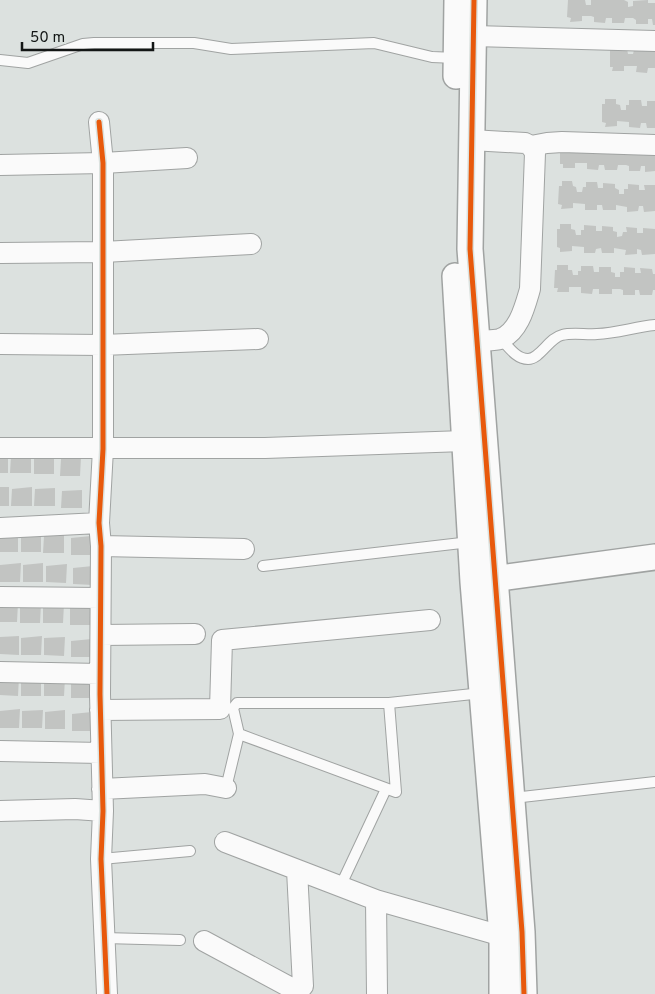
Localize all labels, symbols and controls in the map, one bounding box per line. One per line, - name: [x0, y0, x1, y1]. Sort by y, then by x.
- scale bar: [22, 20, 154, 52]
- text: 50 m: [30, 29, 65, 48]

